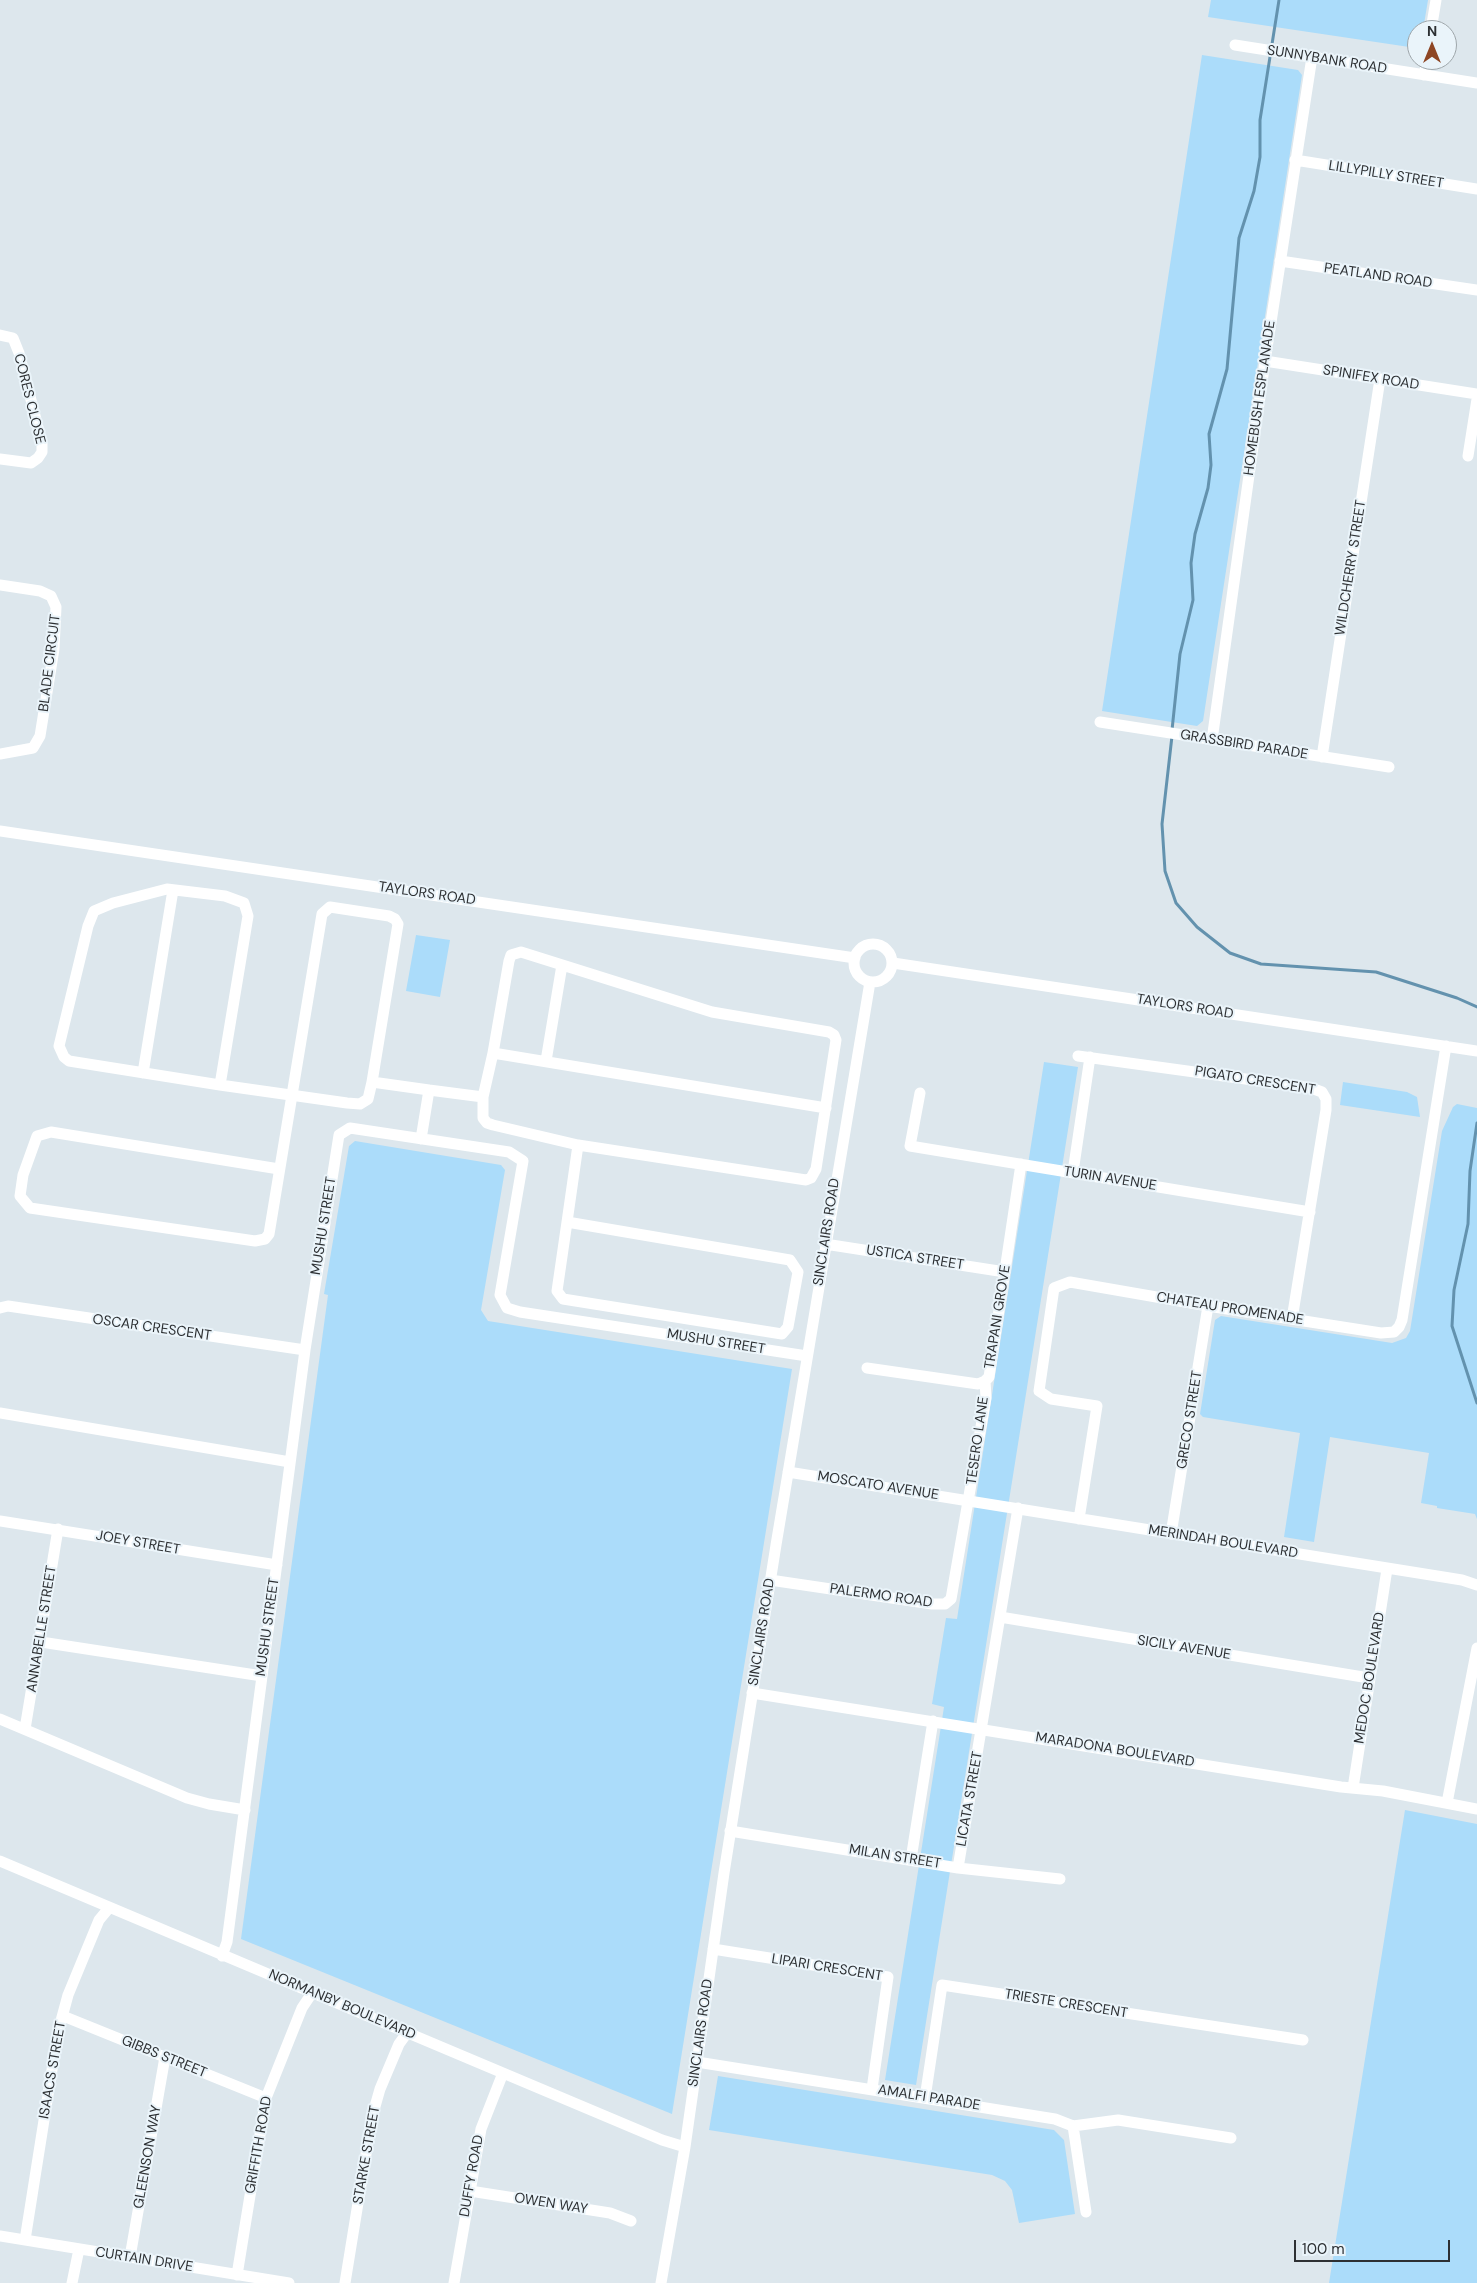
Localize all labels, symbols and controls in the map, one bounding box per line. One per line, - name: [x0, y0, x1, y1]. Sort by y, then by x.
- north arrow: [1407, 20, 1457, 70]
- text: N: [1427, 22, 1437, 40]
- street label: SUNNYBANK ROAD: [1266, 42, 1388, 78]
- street label: LILLYPILLY STREET: [1327, 158, 1445, 192]
- street label: PEATLAND ROAD: [1323, 260, 1433, 292]
- street label: HOMEBUSH ESPLANADE: [1241, 319, 1279, 477]
- street label: CORES CLOSE: [10, 352, 48, 446]
- street label: SPINIFEX ROAD: [1322, 362, 1420, 394]
- street label: WILDCHERRY STREET: [1332, 499, 1370, 637]
- street label: BLADE CIRCUIT: [36, 613, 64, 713]
- street label: GRASSBIRD PARADE: [1179, 727, 1309, 763]
- street label: TAYLORS ROAD: [377, 879, 477, 909]
- street label: TAYLORS ROAD: [1135, 991, 1235, 1023]
- street label: PIGATO CRESCENT: [1193, 1063, 1317, 1099]
- street label: TURIN AVENUE: [1062, 1163, 1158, 1195]
- street label: MUSHU STREET: [308, 1176, 340, 1276]
- street label: SINCLAIRS ROAD: [810, 1177, 844, 1287]
- street label: USTICA STREET: [865, 1242, 965, 1274]
- street label: TRAPANI GROVE: [981, 1264, 1015, 1370]
- street label: CHATEAU PROMENADE: [1155, 1289, 1305, 1329]
- street label: OSCAR CRESCENT: [91, 1311, 213, 1345]
- street label: MUSHU STREET: [666, 1326, 766, 1358]
- street label: GRECO STREET: [1174, 1370, 1206, 1470]
- street label: TESERO LANE: [963, 1396, 993, 1486]
- street label: MOSCATO AVENUE: [816, 1468, 940, 1504]
- street label: MERINDAH BOULEVARD: [1147, 1522, 1299, 1562]
- street label: JOEY STREET: [95, 1527, 181, 1559]
- street label: ANNABELLE STREET: [24, 1564, 60, 1694]
- street label: MUSHU STREET: [253, 1577, 283, 1677]
- street label: SINCLAIRS ROAD: [745, 1577, 779, 1687]
- street label: PALERMO ROAD: [829, 1580, 933, 1612]
- street label: MEDOC BOULEVARD: [1351, 1611, 1389, 1745]
- street label: SICILY AVENUE: [1136, 1632, 1232, 1664]
- street label: MARADONA BOULEVARD: [1034, 1729, 1196, 1771]
- street label: LICATA STREET: [953, 1750, 987, 1848]
- street label: MILAN STREET: [848, 1841, 942, 1873]
- street label: LIPARI CRESCENT: [770, 1951, 884, 1985]
- street label: NORMANBY BOULEVARD: [266, 1966, 418, 2044]
- street label: SINCLAIRS ROAD: [685, 1978, 717, 2088]
- street label: TRIESTE CRESCENT: [1003, 1986, 1129, 2022]
- street label: ISAACS STREET: [36, 2020, 70, 2120]
- street label: GIBBS STREET: [119, 2032, 209, 2082]
- street label: AMALFI PARADE: [877, 2082, 981, 2114]
- street label: GRIFFITH ROAD: [242, 2095, 276, 2195]
- street label: GLEENSON WAY: [131, 2104, 165, 2210]
- street label: STARKE STREET: [350, 2104, 384, 2206]
- street label: DUFFY ROAD: [457, 2134, 487, 2218]
- street label: OWEN WAY: [513, 2190, 589, 2218]
- scale bar: [1297, 2230, 1453, 2262]
- text: 100 m: [1302, 2239, 1345, 2259]
- street label: CURTAIN DRIVE: [94, 2244, 194, 2276]

